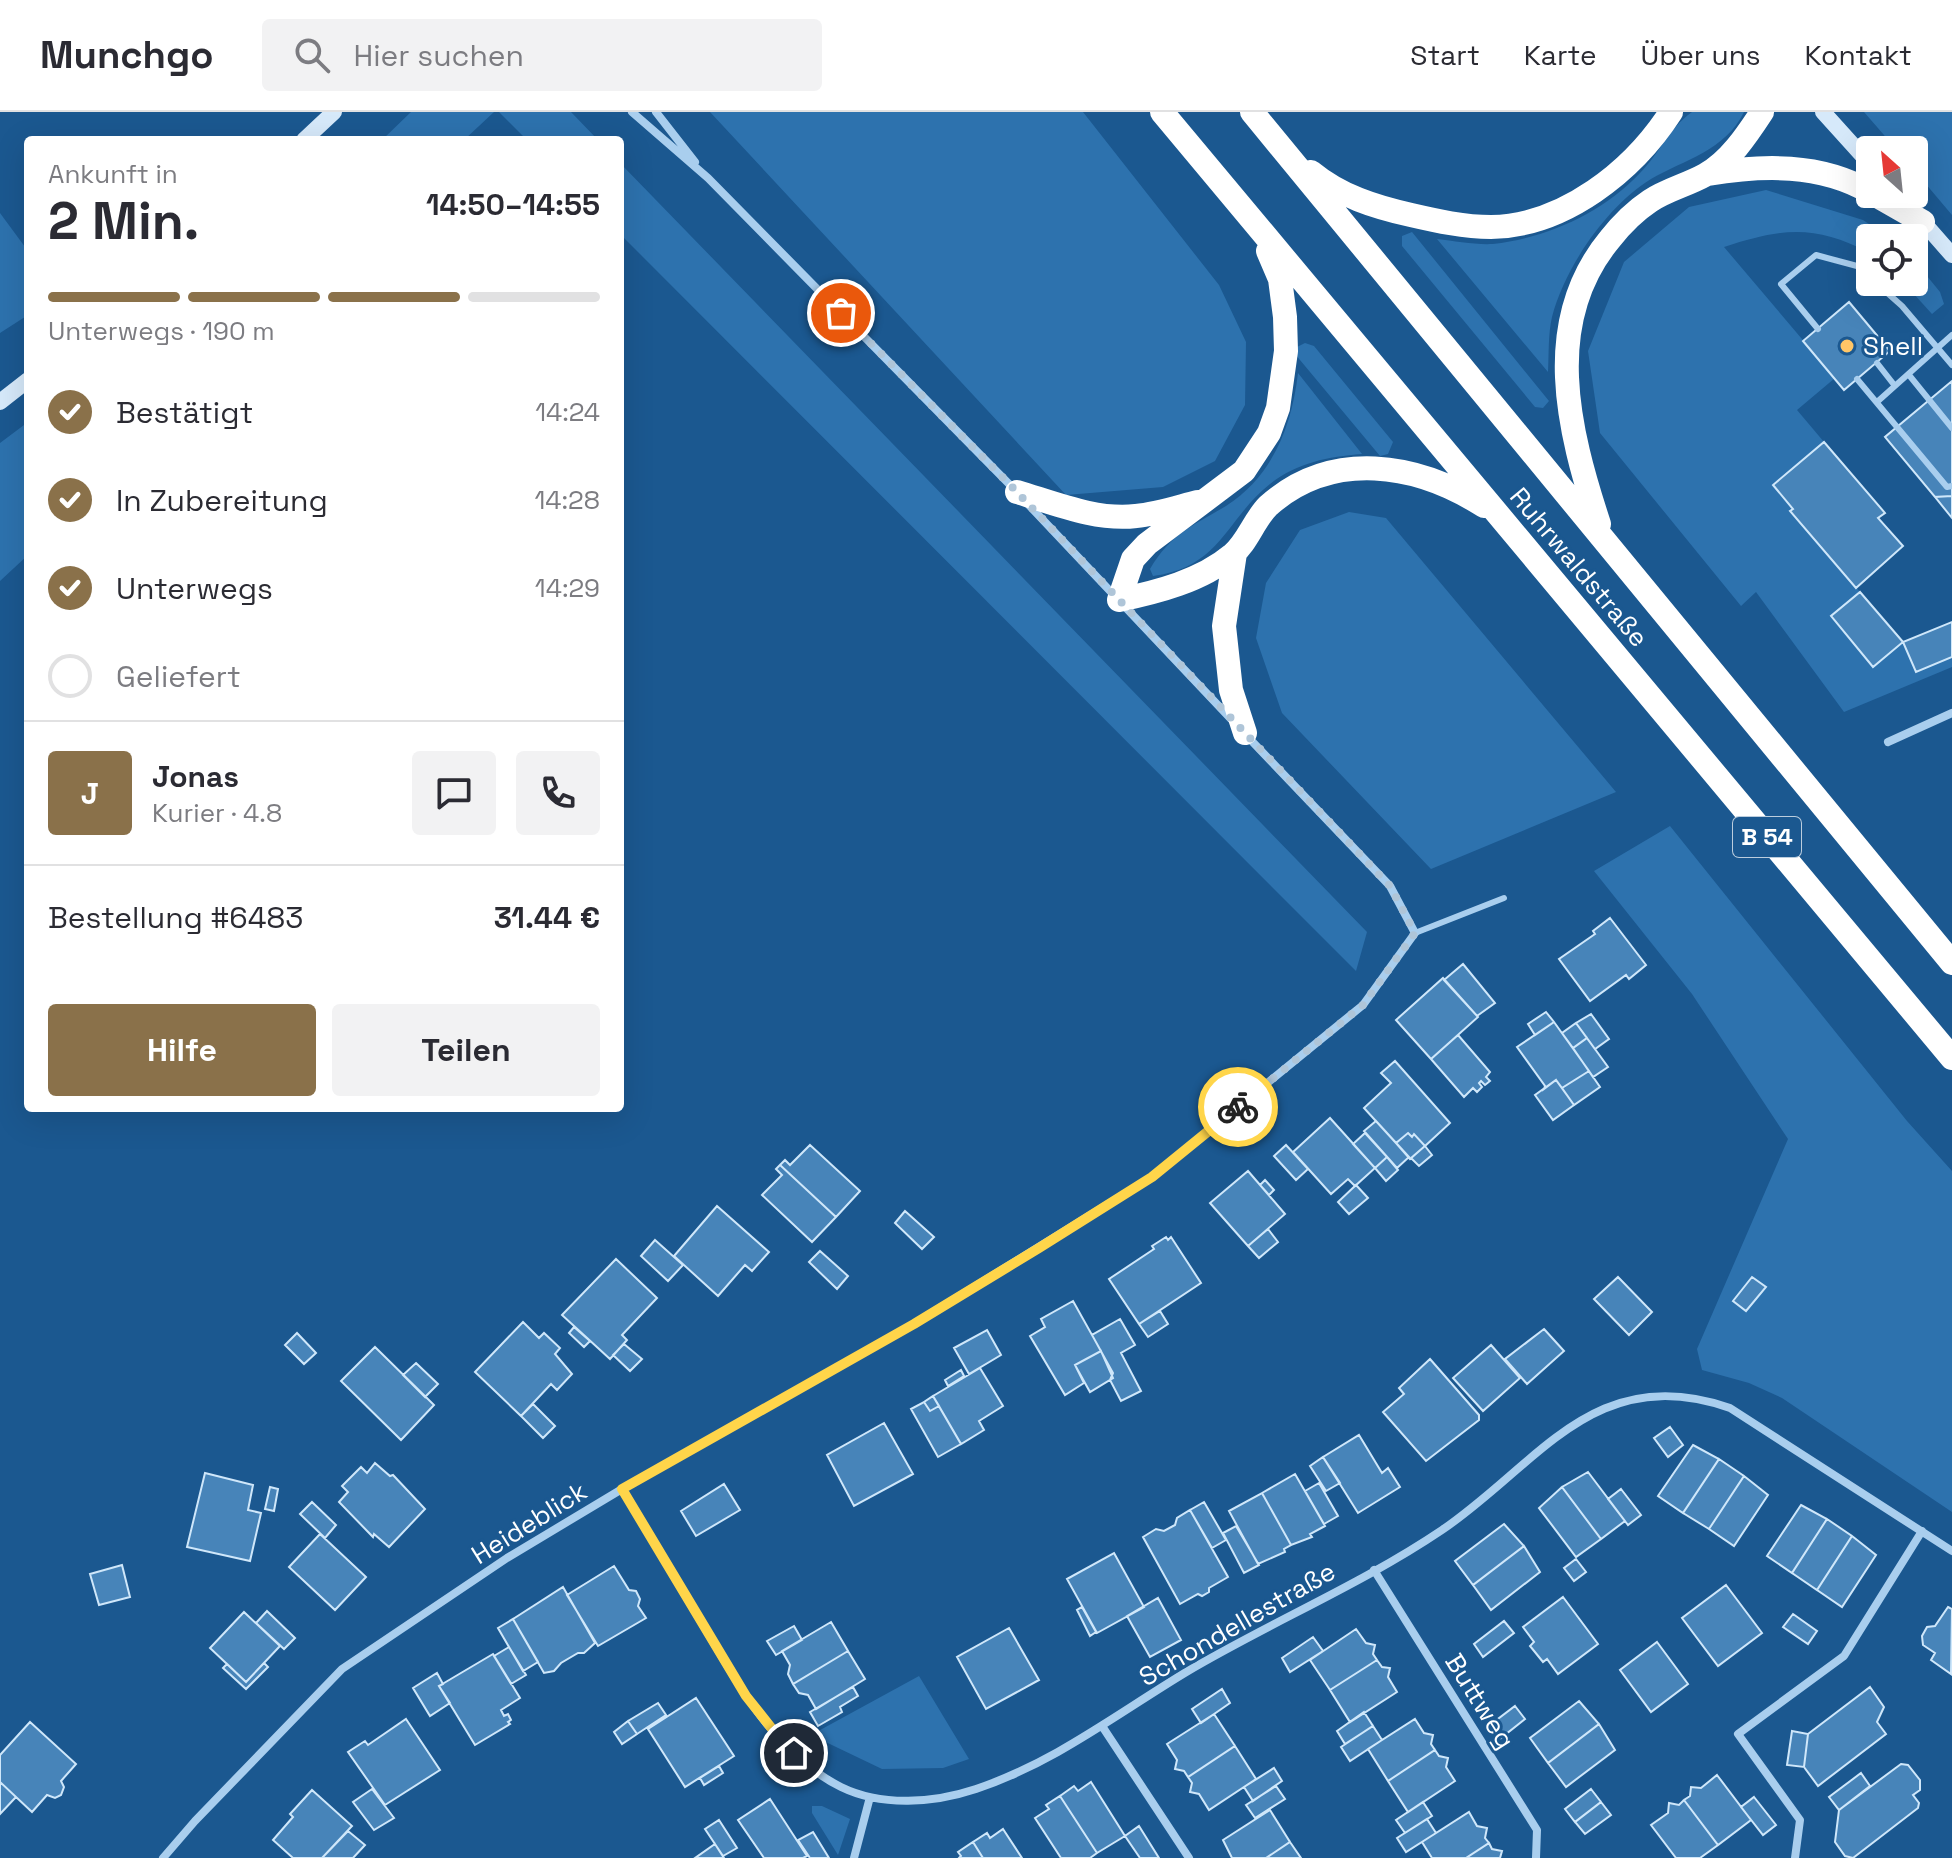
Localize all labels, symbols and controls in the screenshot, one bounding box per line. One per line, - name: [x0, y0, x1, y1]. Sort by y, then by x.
- search box: [262, 19, 822, 91]
- text: Munchgo: [40, 31, 214, 79]
- icon: search: [290, 33, 334, 77]
- text: Hier suchen: [354, 36, 524, 75]
- text: Start: [1410, 37, 1480, 73]
- text: Karte: [1524, 37, 1596, 73]
- text: Über uns: [1640, 37, 1761, 73]
- text: Kontakt: [1805, 37, 1912, 73]
- north arrow: [1856, 136, 1928, 208]
- map controls: [1856, 136, 1928, 296]
- text: Ankunft in: [48, 157, 178, 191]
- text: 14:50–14:55: [426, 185, 600, 224]
- text: 2 Min.: [48, 188, 199, 254]
- button: locate: [1856, 224, 1928, 296]
- pin: [807, 279, 875, 347]
- icon: bag: [819, 291, 863, 335]
- text: Unterwegs · 190 m: [48, 314, 275, 348]
- place label: Shell: [1863, 329, 1923, 363]
- marker: Shell: [1838, 337, 1856, 355]
- icon: check: [48, 390, 92, 434]
- text: Bestätigt: [116, 393, 253, 432]
- text: 14:24: [535, 395, 600, 429]
- icon: check: [48, 478, 92, 522]
- street label: Ruhrwaldstraße: [1502, 480, 1656, 654]
- text: In Zubereitung: [116, 481, 328, 520]
- text: 14:28: [534, 483, 600, 517]
- icon: check: [48, 566, 92, 610]
- text: Unterwegs: [116, 569, 273, 608]
- text: 14:29: [535, 571, 600, 605]
- text: Geliefert: [116, 657, 241, 696]
- button: chat: [412, 751, 496, 835]
- button: phone: [516, 751, 600, 835]
- text: Jonas: [152, 757, 239, 796]
- text: J: [81, 774, 99, 813]
- text: Kurier · 4.8: [152, 796, 282, 830]
- road number: B 54: [1733, 817, 1801, 857]
- text: Bestellung #6483: [48, 898, 303, 937]
- text: 31.44 €: [494, 898, 600, 937]
- button: Hilfe: [48, 1004, 316, 1096]
- button: Teilen: [332, 1004, 600, 1096]
- courier: [1198, 1067, 1278, 1147]
- icon: bike: [1216, 1085, 1260, 1129]
- street label: Heideblick: [465, 1474, 593, 1572]
- street label: Schondellestraße: [1133, 1554, 1341, 1694]
- street label: Buttweg: [1437, 1647, 1523, 1755]
- pin: [760, 1719, 828, 1787]
- icon: home: [772, 1731, 816, 1775]

